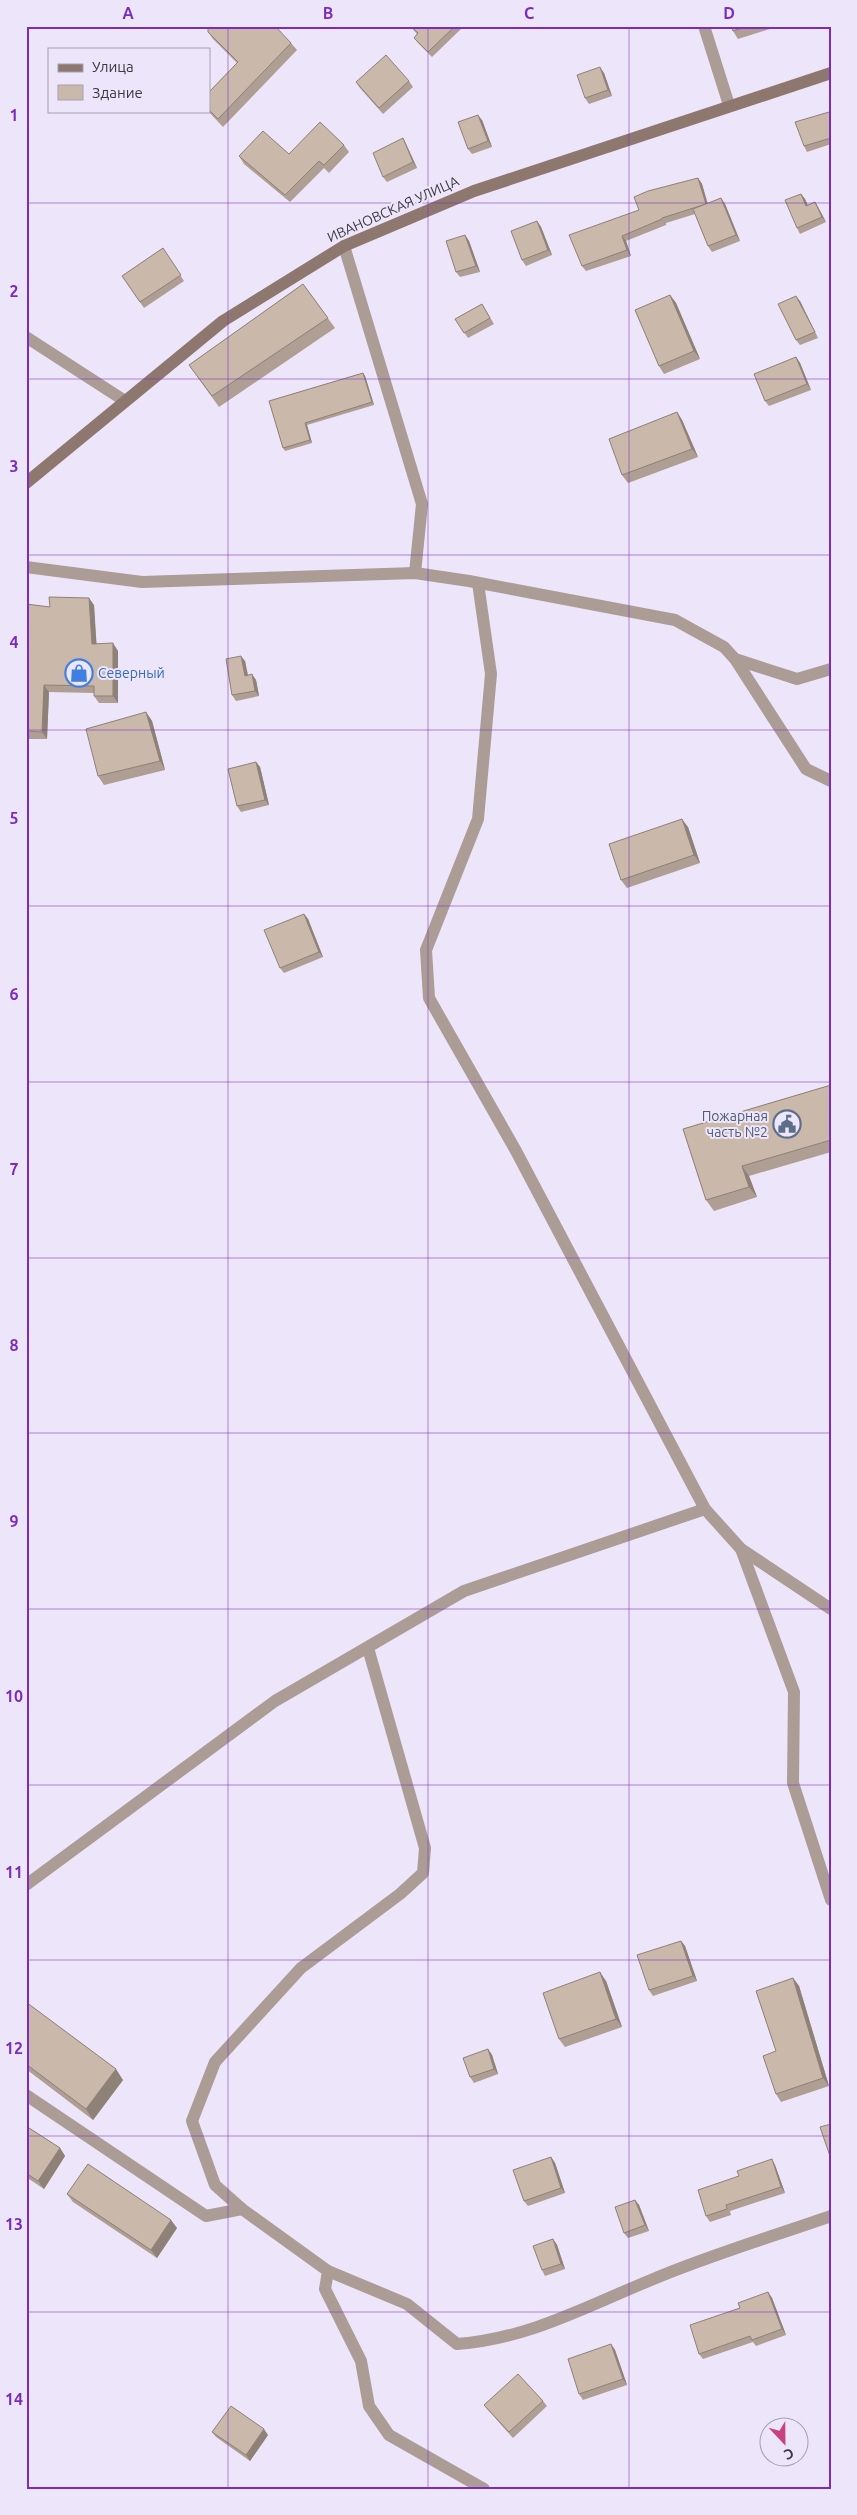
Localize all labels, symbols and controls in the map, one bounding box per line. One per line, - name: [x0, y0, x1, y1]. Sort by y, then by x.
- text: A: [122, 4, 134, 22]
- text: B: [323, 4, 333, 22]
- text: C: [524, 4, 534, 22]
- text: D: [723, 4, 735, 22]
- legend: [48, 48, 210, 112]
- text: Улица: [92, 58, 134, 75]
- text: Здание: [92, 84, 143, 101]
- text: 1: [9, 106, 19, 124]
- street label: ИВАНОВСКАЯ УЛИЦА: [325, 173, 461, 245]
- text: 2: [9, 282, 19, 300]
- text: 3: [9, 457, 19, 475]
- text: 4: [9, 633, 19, 651]
- shop icon: Северный: [64, 658, 94, 688]
- place label: Северный: [98, 665, 165, 681]
- text: 5: [9, 809, 19, 827]
- text: 6: [9, 985, 19, 1003]
- place label: Пожарная часть №2: [702, 1108, 768, 1140]
- public building icon: Пожарная часть №2: [772, 1109, 802, 1139]
- text: 7: [9, 1160, 19, 1178]
- text: 8: [9, 1336, 19, 1354]
- text: 9: [9, 1512, 19, 1530]
- text: 10: [5, 1687, 23, 1705]
- text: 11: [5, 1863, 23, 1881]
- text: 12: [5, 2039, 23, 2057]
- text: 13: [5, 2215, 23, 2233]
- text: 14: [5, 2390, 23, 2408]
- north arrow: [760, 2418, 810, 2468]
- text: С: [782, 2445, 796, 2463]

